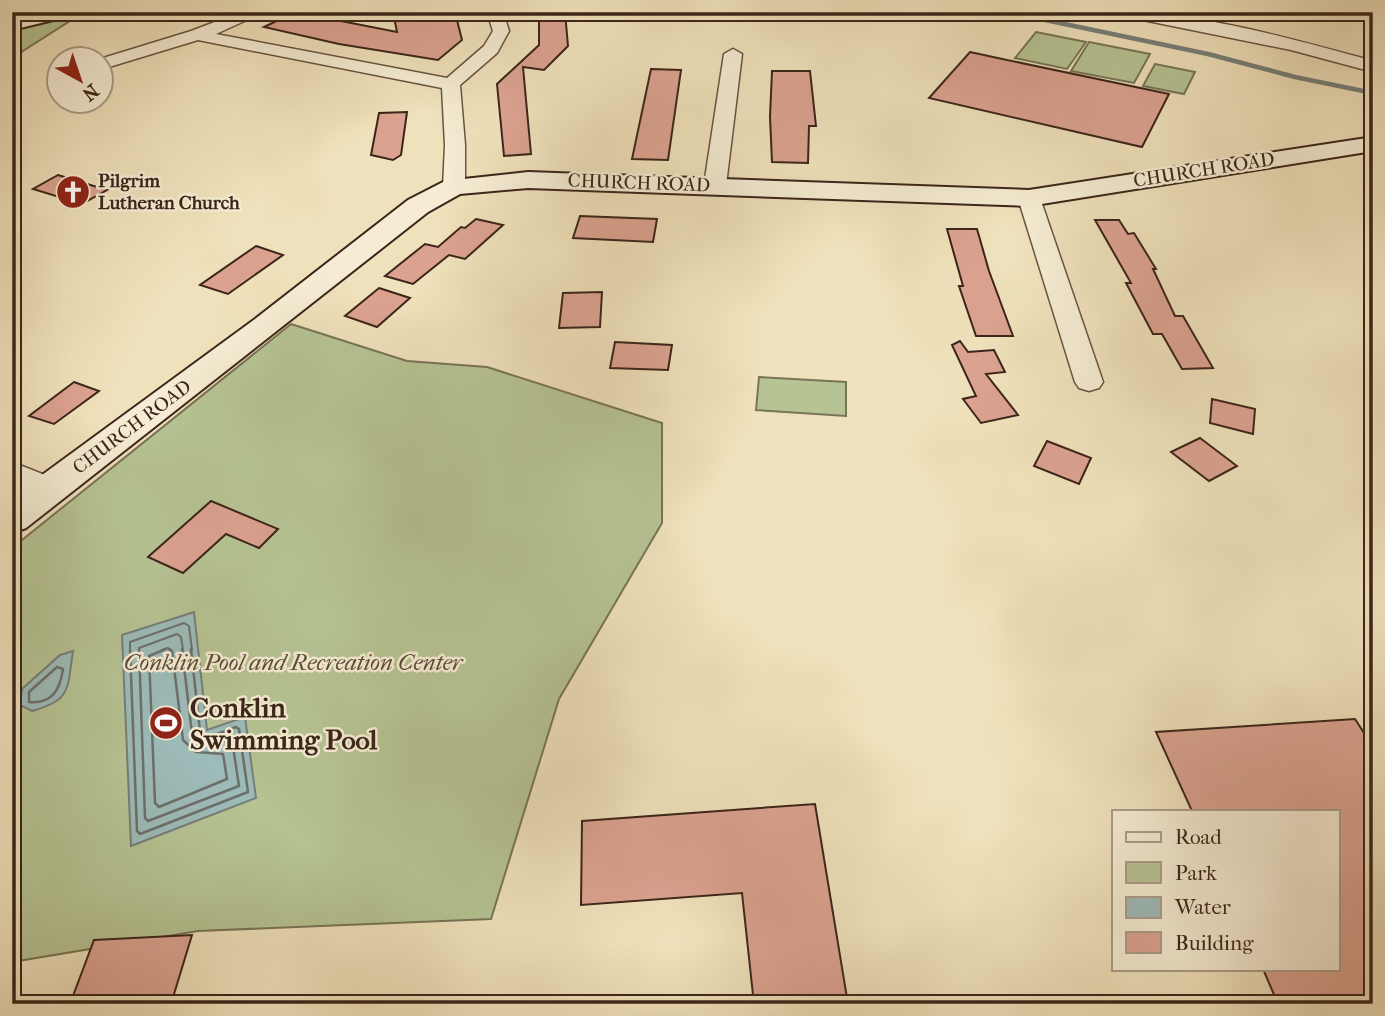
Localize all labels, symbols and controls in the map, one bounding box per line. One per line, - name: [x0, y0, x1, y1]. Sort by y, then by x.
- north arrow: [46, 46, 116, 116]
- text: N: [77, 79, 103, 106]
- street label: CHURCH ROAD: [1132, 148, 1276, 192]
- place label: Pilgrim Lutheran Church: [98, 170, 240, 214]
- street label: CHURCH ROAD: [567, 170, 711, 196]
- church icon: Pilgrim Lutheran Church: [54, 173, 92, 211]
- street label: CHURCH ROAD: [68, 375, 196, 479]
- park label: Conklin Pool and Recreation Center: [124, 649, 464, 676]
- place label: Conklin Swimming Pool: [190, 691, 378, 756]
- sports icon: Conklin Swimming Pool: [147, 704, 185, 742]
- legend: [1112, 810, 1340, 970]
- text: Road: [1175, 825, 1222, 849]
- text: Park: [1175, 861, 1217, 885]
- text: Water: [1174, 895, 1231, 919]
- text: Building: [1175, 931, 1254, 955]

